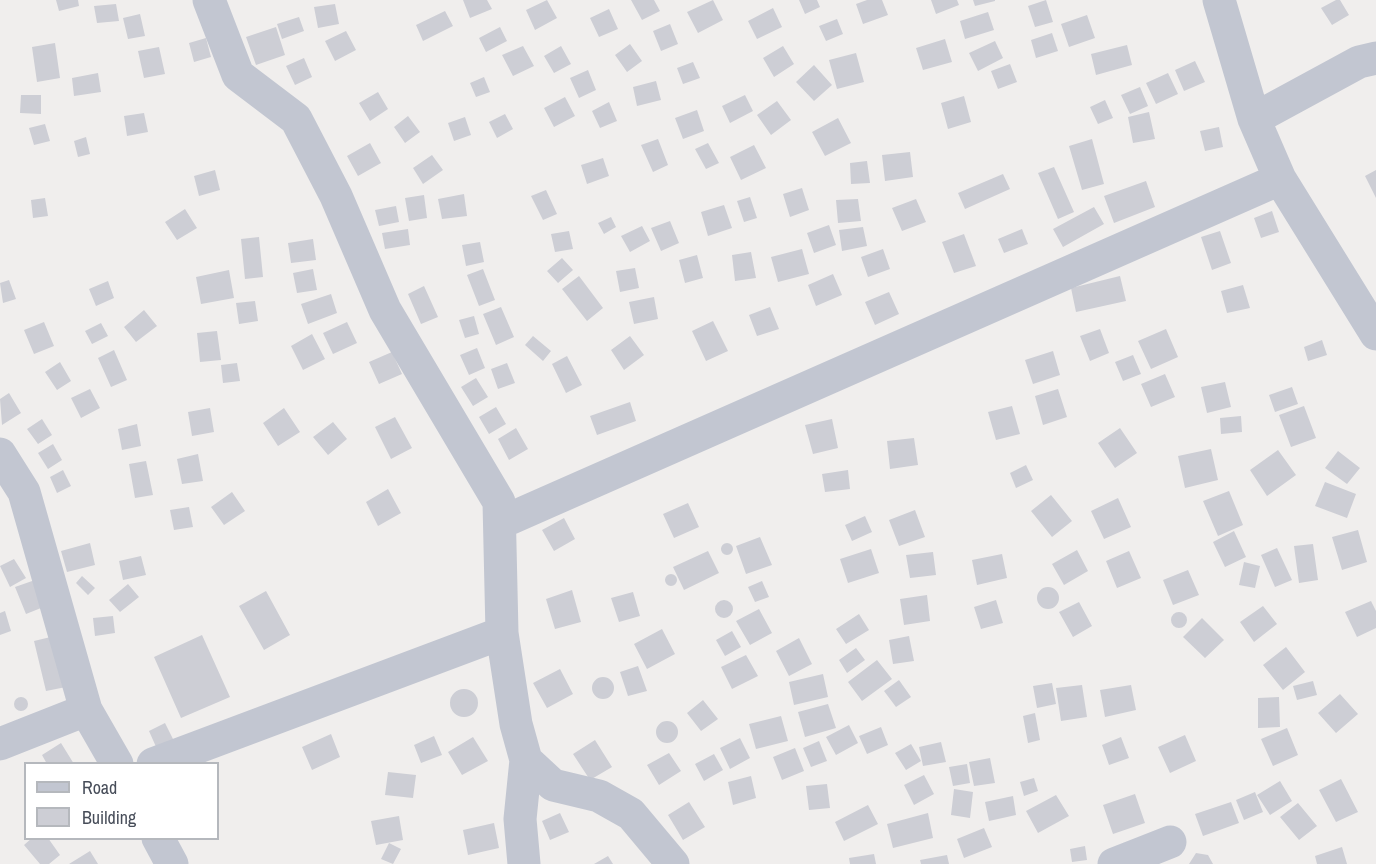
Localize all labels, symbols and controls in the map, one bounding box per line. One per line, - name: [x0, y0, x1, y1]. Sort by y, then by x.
- legend: [24, 762, 219, 840]
- text: Road: [82, 775, 117, 800]
- text: Building: [82, 805, 136, 830]

